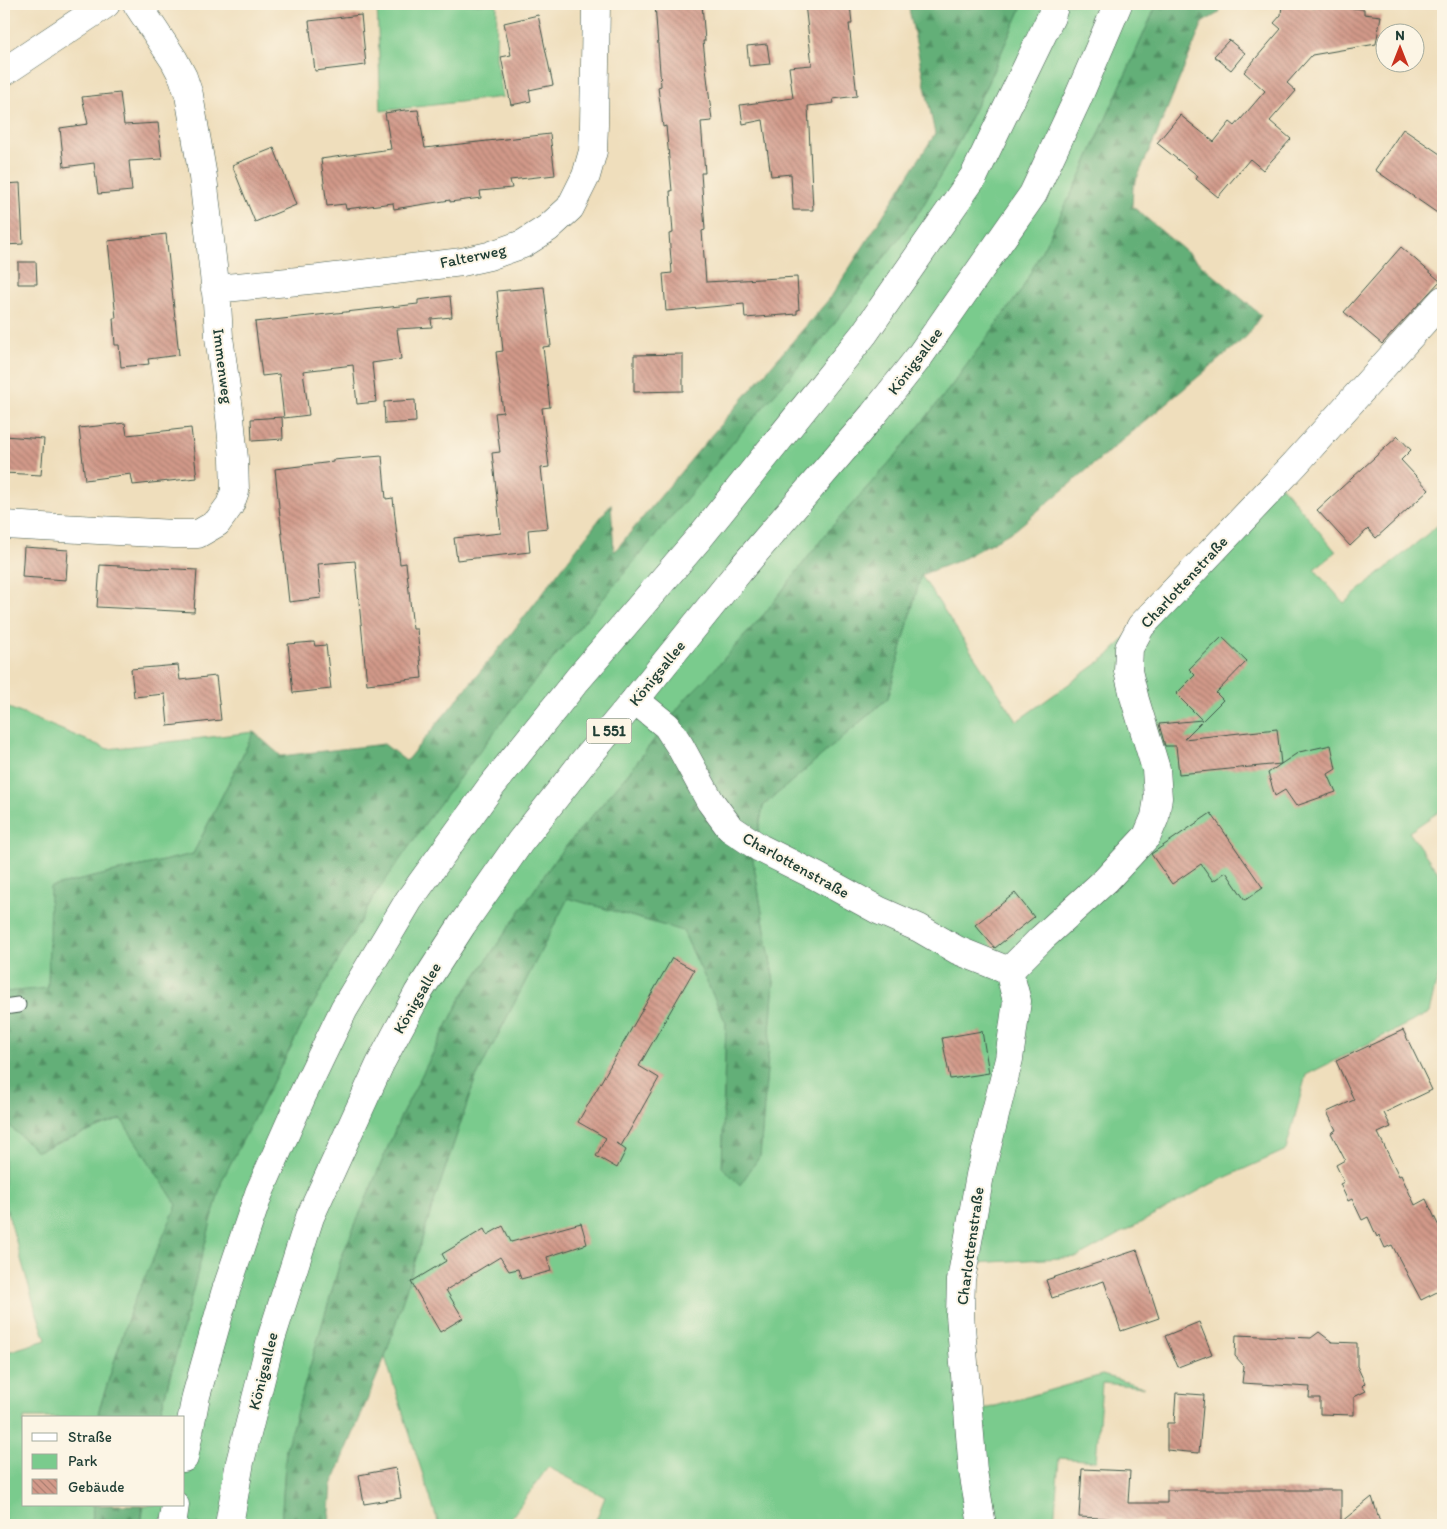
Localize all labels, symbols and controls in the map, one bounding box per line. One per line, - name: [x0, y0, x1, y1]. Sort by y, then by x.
- north arrow: [1374, 22, 1424, 72]
- text: N: [1395, 27, 1405, 44]
- street label: Falterweg: [438, 240, 509, 272]
- street label: Königsallee: [884, 324, 946, 398]
- street label: Immenweg: [209, 327, 237, 406]
- street label: Charlottenstraße: [1136, 532, 1232, 632]
- street label: Königsallee: [625, 636, 689, 710]
- road number: L 551: [586, 718, 632, 744]
- street label: Charlottenstraße: [739, 828, 853, 902]
- street label: Königsallee: [389, 959, 445, 1037]
- street label: Charlottenstraße: [952, 1186, 988, 1306]
- street label: Königsallee: [244, 1330, 282, 1412]
- legend: [22, 1416, 185, 1506]
- text: Straße: [68, 1428, 112, 1446]
- text: Park: [68, 1452, 98, 1470]
- text: Gebäude: [68, 1478, 125, 1496]

